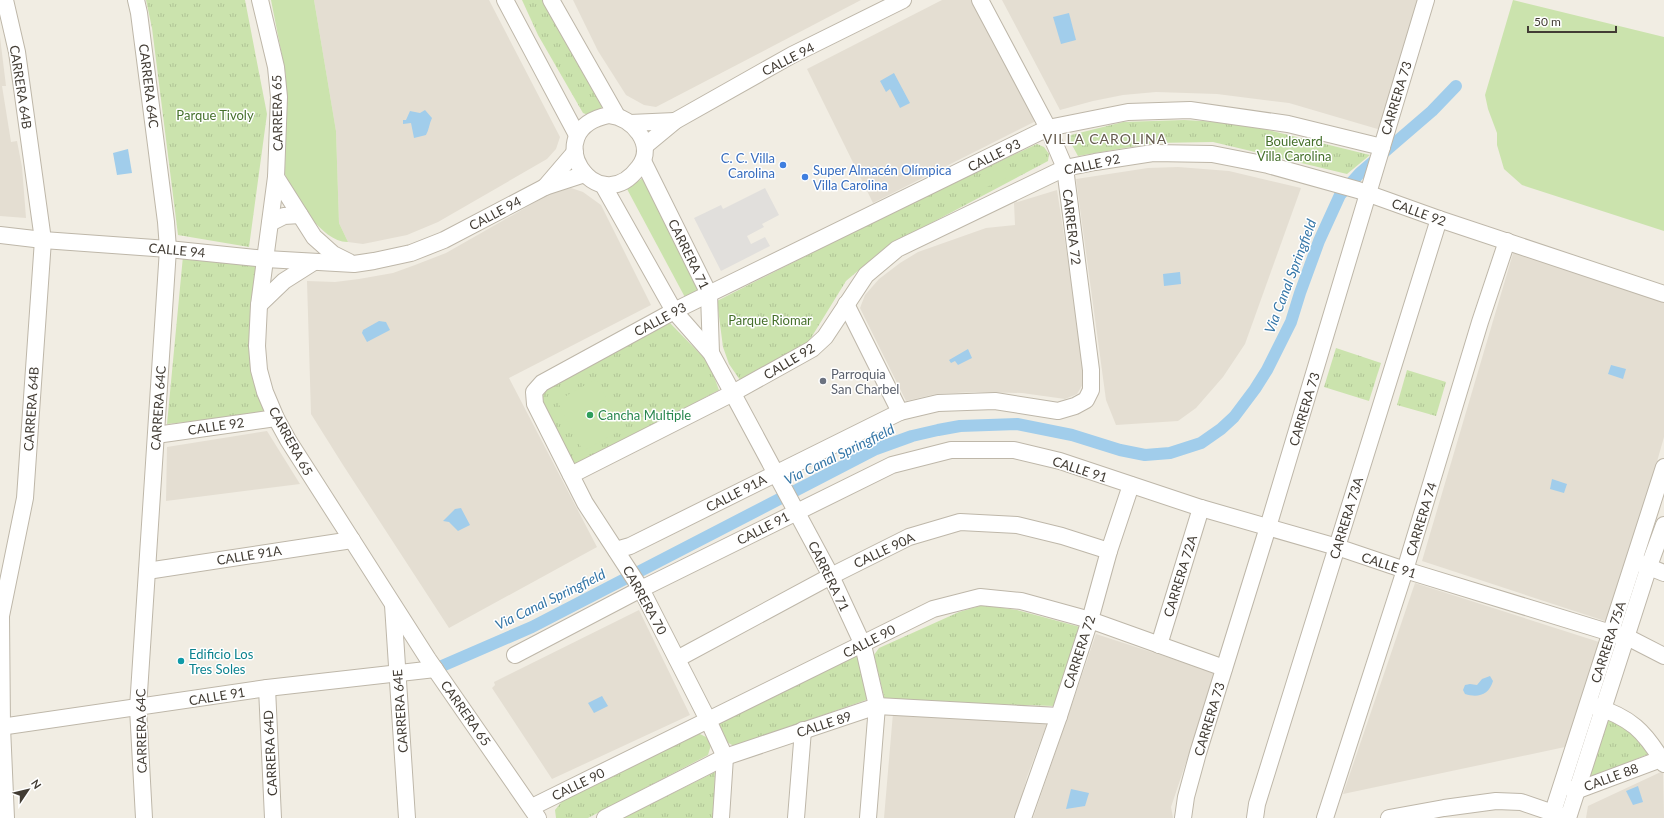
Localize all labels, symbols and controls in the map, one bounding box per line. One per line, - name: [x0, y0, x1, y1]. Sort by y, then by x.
- scale bar: [1528, 8, 1616, 34]
- text: 50 m: [1534, 14, 1561, 29]
- street label: CALLE 94: [759, 39, 817, 79]
- street label: CARRERA 64C: [136, 43, 162, 129]
- street label: CARRERA 64B: [6, 44, 36, 130]
- street label: CARRERA 73: [1377, 59, 1415, 137]
- street label: CARRERA 65: [268, 75, 286, 151]
- park label: Parque Tivoly: [176, 107, 254, 123]
- district label: VILLA CAROLINA: [1043, 130, 1167, 147]
- park label: Boulevard Villa Carolina: [1257, 133, 1331, 164]
- street label: CALLE 93: [965, 135, 1023, 175]
- place label: C. C. Villa Carolina: [721, 150, 775, 181]
- street label: CALLE 92: [1063, 150, 1121, 178]
- marker: C. C. Villa Carolina: [778, 160, 788, 170]
- place label: Super Almacén Olímpica Villa Carolina: [813, 162, 951, 193]
- marker: Super Almacén Olímpica Villa Carolina: [800, 172, 810, 182]
- street label: CARRERA 72: [1059, 188, 1085, 266]
- street label: CALLE 94: [466, 192, 524, 233]
- street label: CALLE 92: [1390, 195, 1448, 229]
- street label: CARRERA 71: [665, 216, 713, 292]
- water label: Via Canal Springfield: [1260, 216, 1320, 335]
- street label: CALLE 94: [148, 240, 206, 260]
- street label: CALLE 93: [631, 299, 689, 339]
- park label: Parque Riomar: [728, 312, 812, 328]
- street label: CALLE 92: [761, 340, 817, 382]
- street label: CARRERA 64C: [147, 365, 169, 451]
- street label: CARRERA 64B: [20, 366, 42, 452]
- place label: Parroquia San Charbel: [831, 366, 899, 397]
- street label: CARRERA 73: [1285, 370, 1323, 448]
- marker: Parroquia San Charbel: [818, 376, 828, 386]
- street label: CARRERA 65: [266, 404, 316, 478]
- place label: Cancha Multiple: [598, 407, 691, 423]
- marker: Cancha Multiple: [585, 410, 595, 420]
- street label: CALLE 92: [187, 414, 245, 438]
- water label: Via Canal Springfield: [781, 420, 897, 488]
- street label: CALLE 91: [1051, 453, 1109, 485]
- street label: CALLE 91A: [703, 471, 769, 515]
- street label: CARRERA 73A: [1326, 475, 1366, 561]
- street label: CARRERA 74: [1402, 480, 1440, 558]
- street label: CALLE 91: [734, 508, 792, 548]
- street label: CALLE 90A: [851, 529, 917, 571]
- street label: CARRERA 72A: [1160, 533, 1200, 619]
- street label: CARRERA 71: [805, 538, 853, 614]
- street label: CALLE 91A: [215, 542, 283, 568]
- street label: CALLE 91: [1360, 549, 1418, 581]
- street label: CARRERA 70: [620, 563, 671, 638]
- water label: Via Canal Springfield: [492, 565, 608, 633]
- street label: CARRERA 75A: [1587, 599, 1629, 685]
- street label: CARRERA 72: [1060, 613, 1098, 691]
- street label: CALLE 90: [840, 621, 898, 661]
- place label: Edificio Los Tres Soles: [189, 646, 254, 677]
- marker: Edificio Los Tres Soles: [176, 656, 186, 666]
- street label: CARRERA 64E: [389, 669, 411, 753]
- street label: CARRERA 65: [438, 677, 494, 749]
- street label: CARRERA 73: [1190, 680, 1228, 758]
- street label: CALLE 91: [188, 684, 246, 708]
- street label: CARRERA 64C: [132, 688, 150, 774]
- street label: CALLE 89: [795, 708, 853, 740]
- street label: CARRERA 64D: [260, 709, 280, 796]
- street label: CALLE 88: [1582, 760, 1640, 794]
- street label: CALLE 90: [549, 764, 607, 804]
- north arrow: [8, 770, 48, 810]
- text: N: [29, 777, 44, 791]

